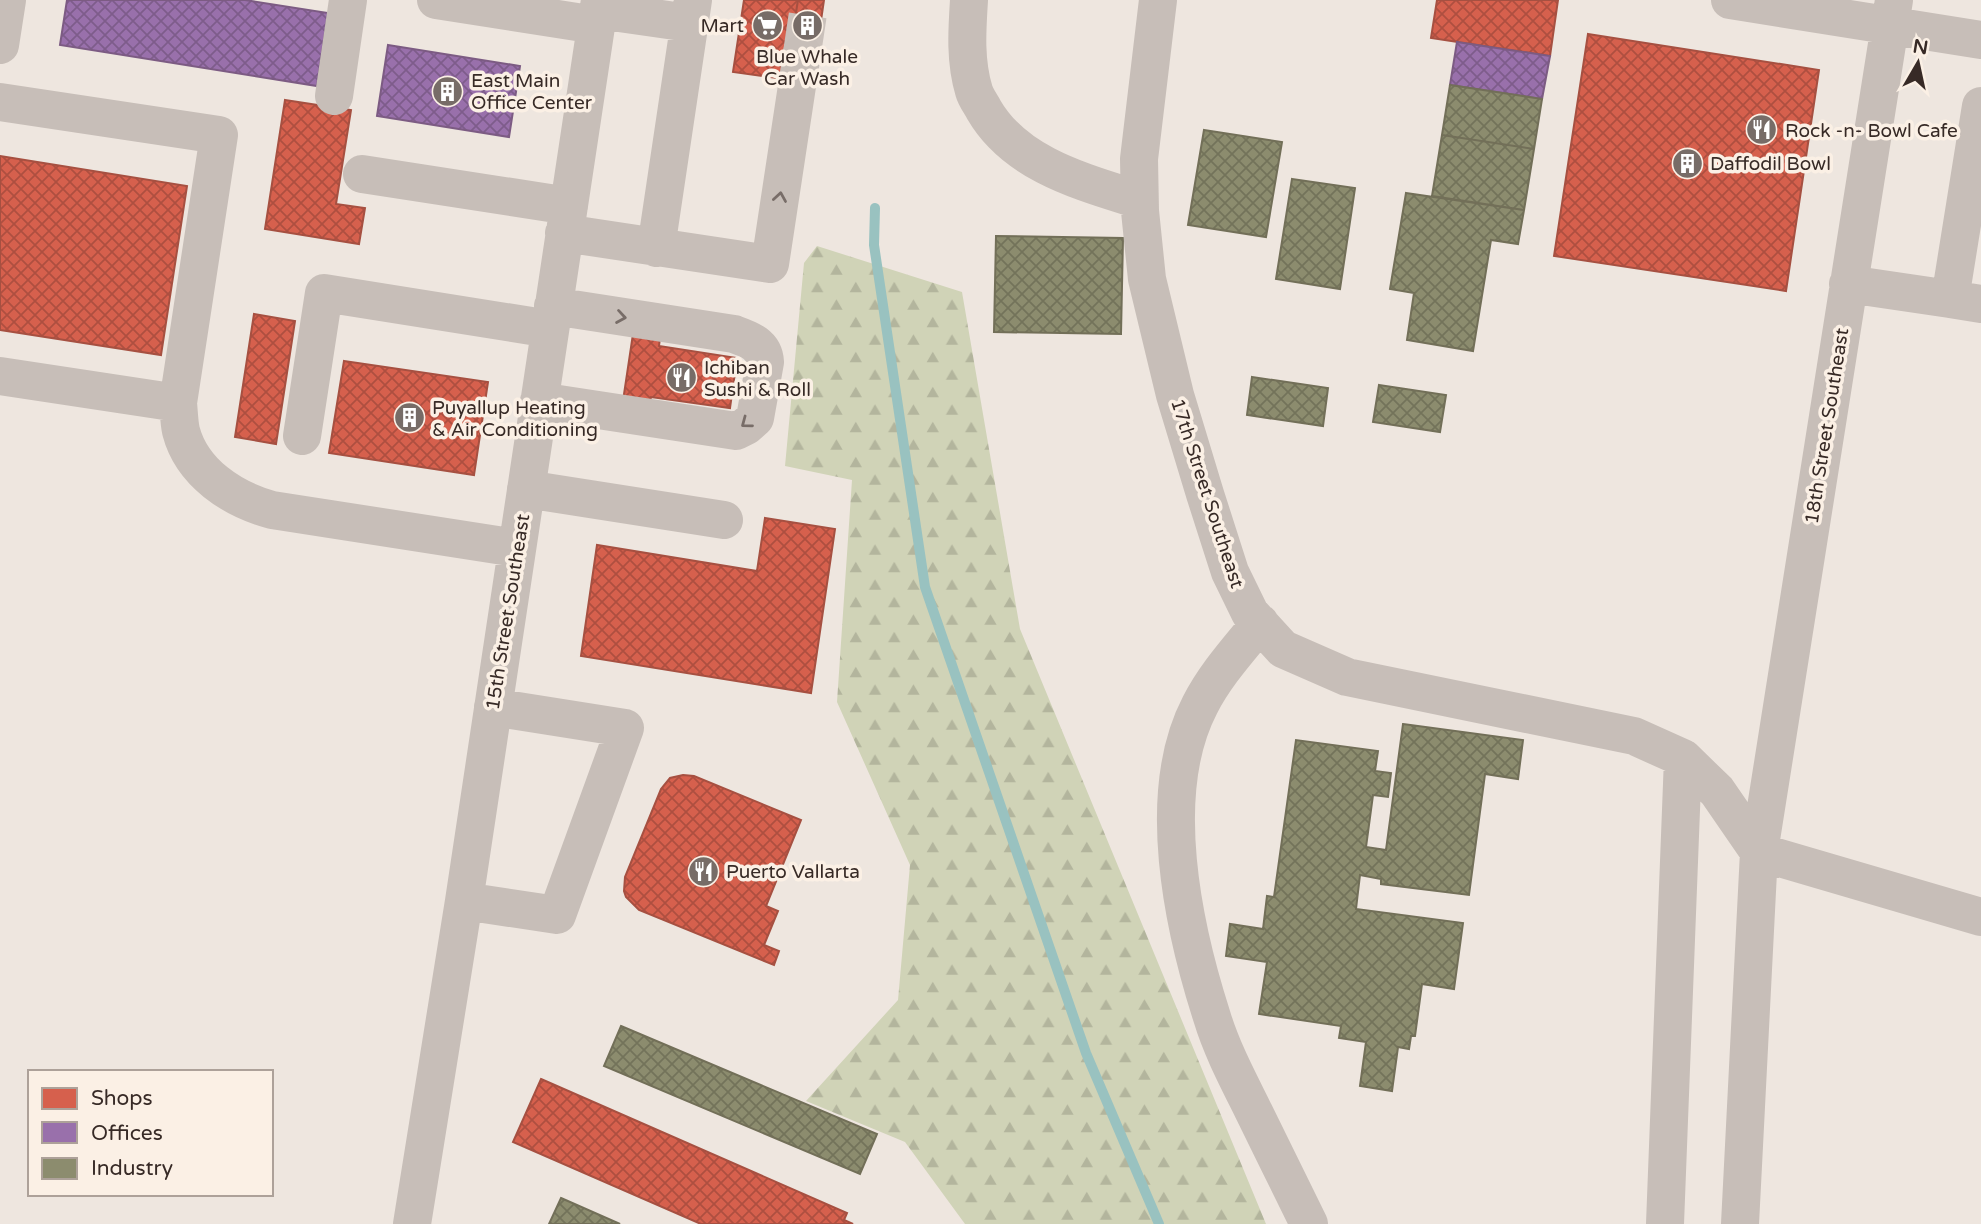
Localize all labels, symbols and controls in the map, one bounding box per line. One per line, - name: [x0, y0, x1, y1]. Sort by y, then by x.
- supermarket icon: Mart: [750, 8, 784, 42]
- building icon: Blue Whale Car Wash: [790, 8, 824, 42]
- place label: Mart: [700, 15, 744, 37]
- north arrow: [1883, 28, 1953, 98]
- text: N: [1911, 35, 1930, 59]
- place label: Blue Whale Car Wash: [756, 46, 858, 90]
- place label: East Main Office Center: [471, 70, 593, 114]
- building icon: East Main Office Center: [431, 74, 465, 108]
- restaurant icon: Rock -n- Bowl Cafe: [1745, 113, 1779, 147]
- place label: Rock -n- Bowl Cafe: [1785, 120, 1958, 142]
- building icon: Daffodil Bowl: [1670, 146, 1704, 180]
- place label: Daffodil Bowl: [1710, 153, 1831, 175]
- one-way arrow: [772, 191, 787, 203]
- one-way arrow: [615, 309, 627, 324]
- street label: 18th Street Southeast: [1801, 327, 1853, 526]
- place label: Ichiban Sushi & Roll: [704, 357, 811, 401]
- restaurant icon: Ichiban Sushi & Roll: [664, 361, 698, 395]
- street label: 17th Street Southeast: [1166, 396, 1248, 591]
- place label: Puyallup Heating & Air Conditioning: [432, 397, 598, 441]
- building icon: Puyallup Heating & Air Conditioning: [392, 401, 426, 435]
- one-way arrow: [742, 415, 754, 427]
- street label: 15th Street Southeast: [482, 513, 534, 712]
- restaurant icon: Puerto Vallarta: [686, 854, 720, 888]
- place label: Puerto Vallarta: [726, 861, 860, 883]
- legend: [28, 1070, 273, 1196]
- text: Shops: [91, 1086, 153, 1111]
- text: Offices: [91, 1121, 163, 1146]
- text: Industry: [91, 1156, 173, 1181]

